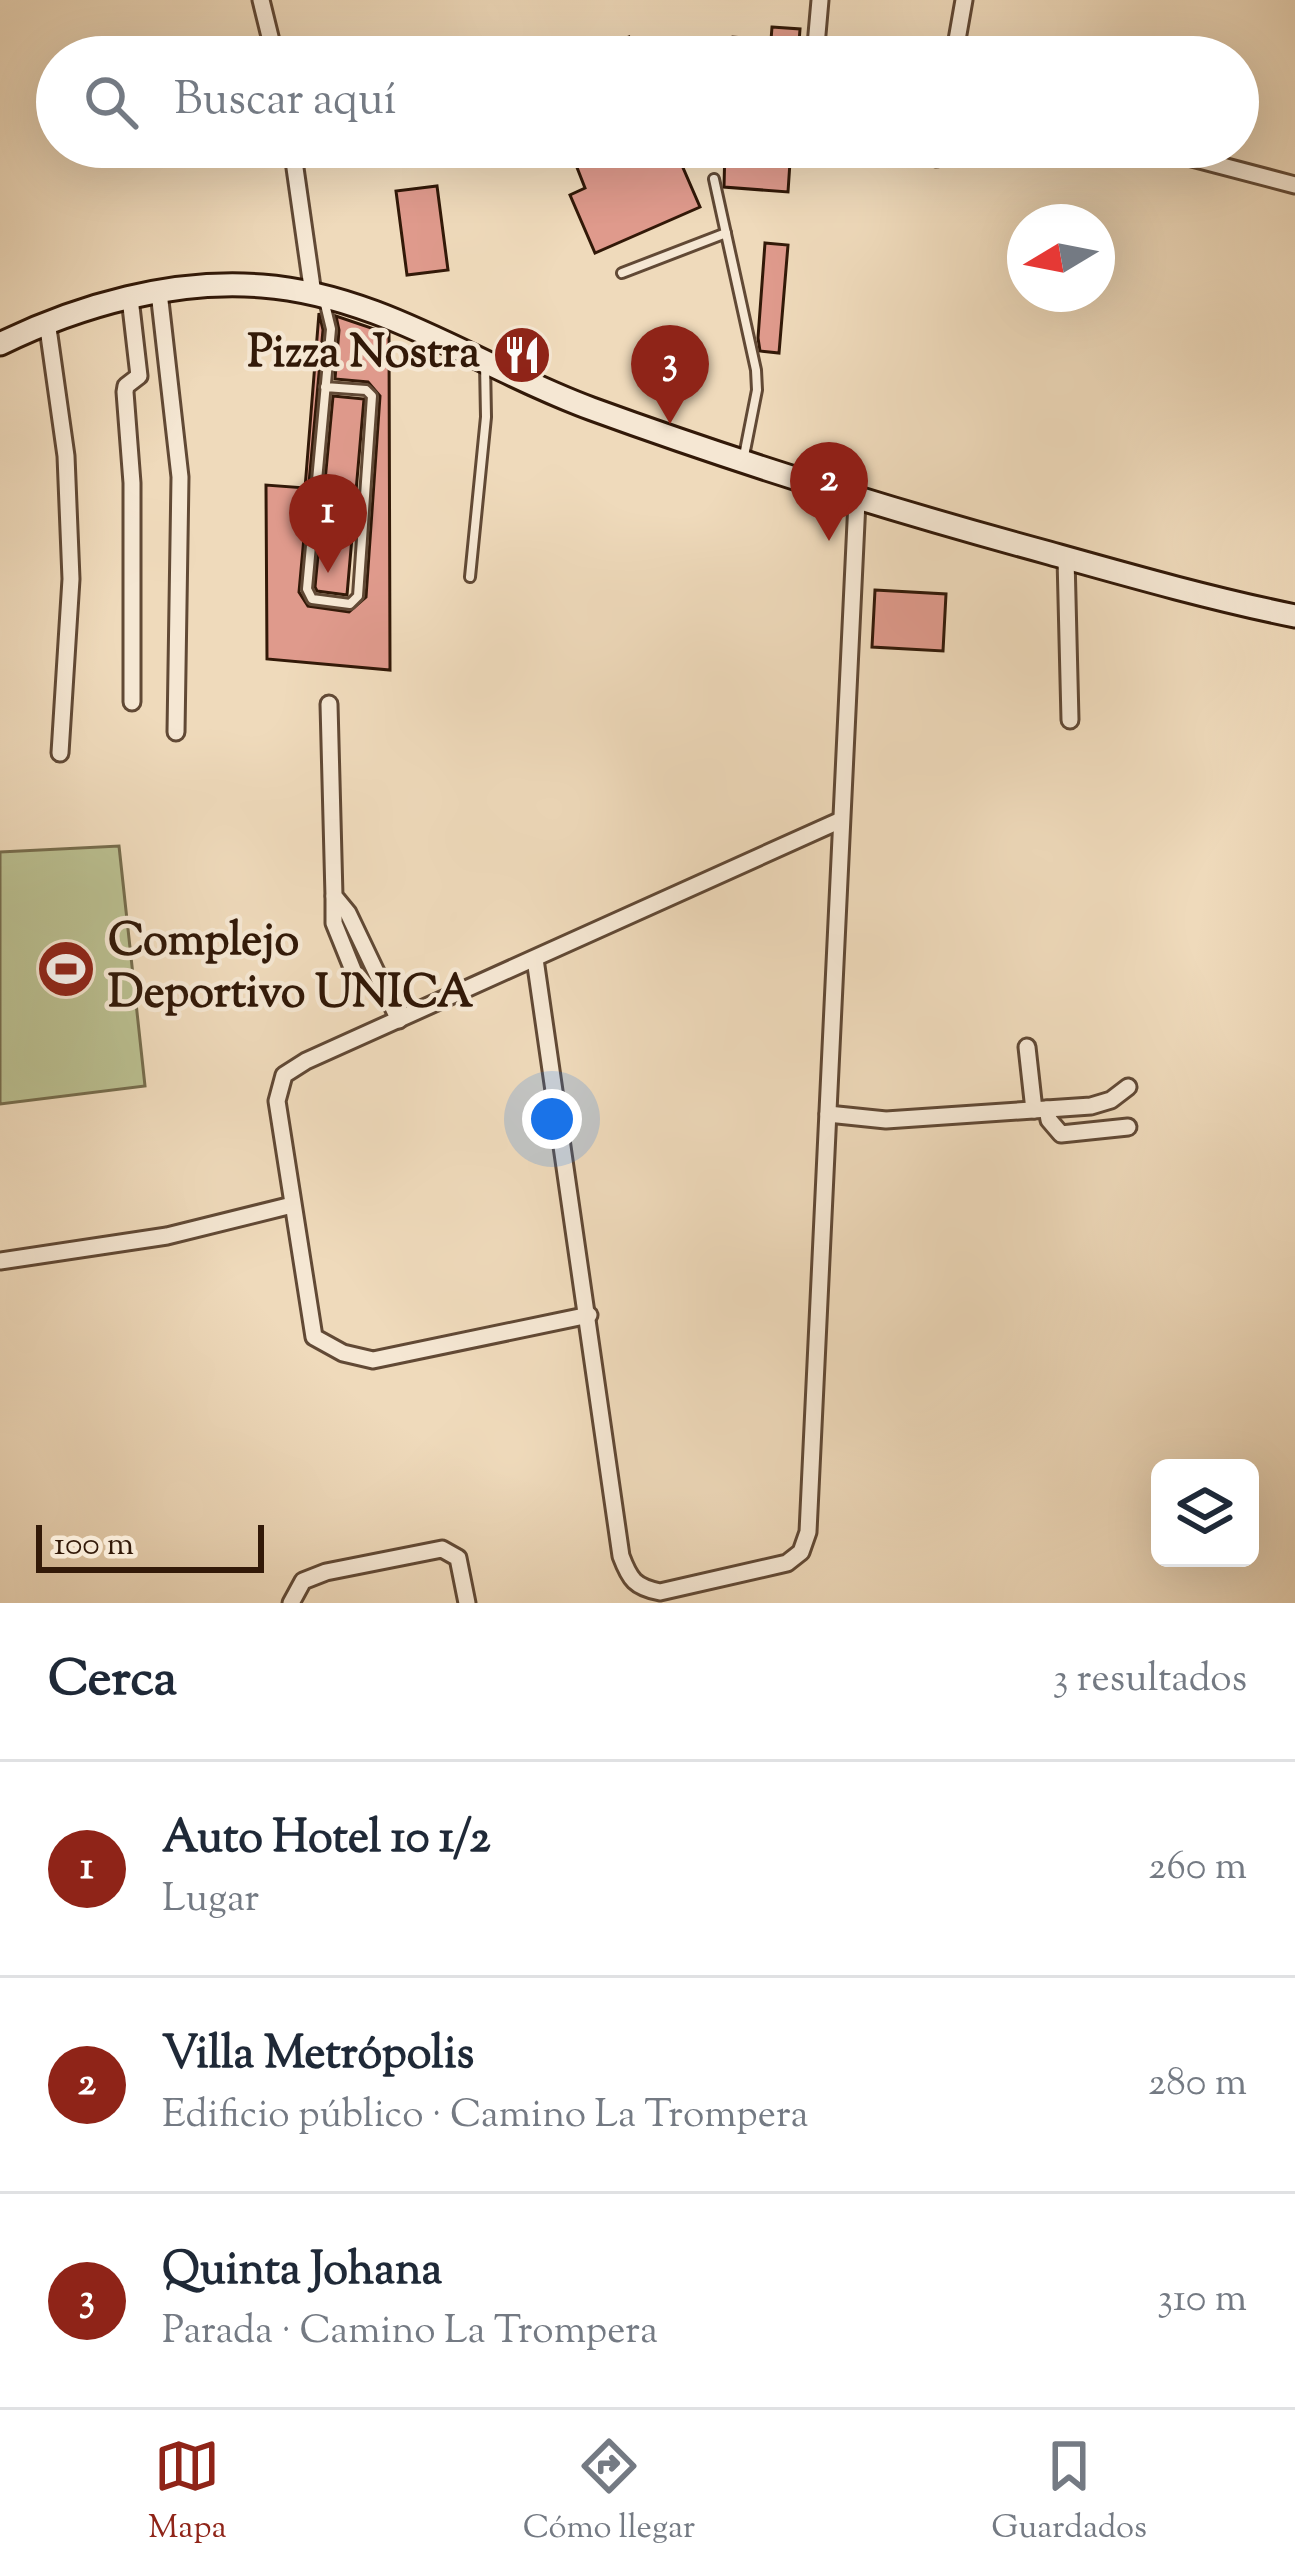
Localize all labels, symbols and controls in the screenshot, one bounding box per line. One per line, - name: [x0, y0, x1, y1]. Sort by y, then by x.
- search box: [36, 36, 1259, 168]
- icon: search: [78, 69, 144, 135]
- text: Buscar aquí: [174, 70, 396, 135]
- north arrow: [1007, 204, 1115, 312]
- place label: Pizza Nostra: [248, 323, 480, 388]
- restaurant icon: Pizza Nostra: [491, 324, 553, 386]
- pin: 3: [631, 325, 709, 424]
- pin: 2: [790, 442, 868, 541]
- pin: 1: [289, 474, 367, 573]
- place label: Complejo Deportivo UNICA: [108, 911, 474, 1028]
- sports icon: Complejo Deportivo UNICA: [35, 938, 97, 1000]
- your location: [522, 1089, 582, 1149]
- map controls: [1151, 1459, 1259, 1567]
- button: layers: [1151, 1459, 1259, 1567]
- scale bar: [36, 1519, 264, 1572]
- text: 100 m: [54, 1522, 134, 1570]
- text: Cerca: [48, 1645, 177, 1718]
- text: 3 resultados: [1053, 1653, 1247, 1709]
- text: Auto Hotel 10 1/2: [162, 1808, 491, 1873]
- text: 1: [80, 1841, 94, 1897]
- text: 260 m: [1148, 1841, 1247, 1897]
- text: Lugar: [162, 1873, 259, 1929]
- text: Villa Metrópolis: [162, 2024, 474, 2089]
- text: 2: [78, 2057, 96, 2113]
- text: 280 m: [1148, 2057, 1247, 2113]
- text: Edificio público · Camino La Trompera: [162, 2089, 809, 2145]
- text: Quinta Johana: [162, 2240, 442, 2305]
- text: 3: [79, 2273, 95, 2329]
- text: 310 m: [1157, 2273, 1247, 2329]
- text: Parada · Camino La Trompera: [162, 2305, 658, 2361]
- tab: Mapa: [148, 2433, 227, 2553]
- tab: Cómo llegar: [523, 2433, 695, 2553]
- tab: Guardados: [991, 2433, 1147, 2553]

